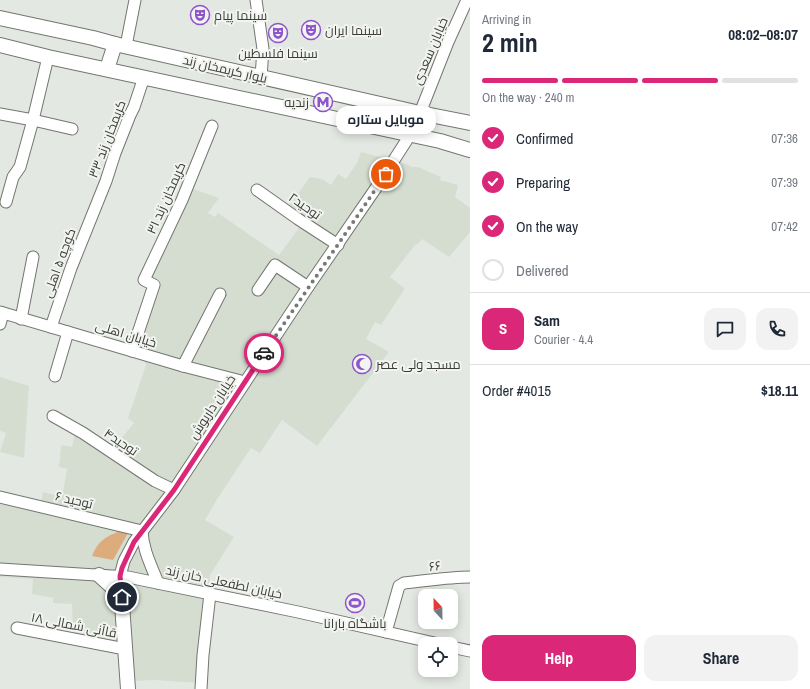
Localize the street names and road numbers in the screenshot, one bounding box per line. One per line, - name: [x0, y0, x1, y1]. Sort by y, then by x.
- street label: خیابان سعدی: [408, 15, 452, 87]
- street label: بلوار کریمخان زند: [181, 51, 269, 87]
- street label: کریمخان زند ۳۳: [84, 98, 130, 180]
- street label: کریمخان زند ۳۱: [143, 159, 189, 237]
- street label: توحید۲: [285, 189, 325, 224]
- street label: کوچه ۵ اهلی: [39, 226, 80, 300]
- street label: خیابان اهلی: [93, 317, 159, 351]
- street label: خیابان داریوش: [185, 371, 239, 443]
- street label: توحید۴: [101, 424, 142, 460]
- street label: ۶ توحید: [53, 487, 95, 513]
- street label: ۶۶: [428, 557, 442, 575]
- street label: خیابان لطفعلی خان زند: [164, 561, 284, 603]
- street label: ۱۸ قاآنی شمالی: [30, 608, 118, 642]

